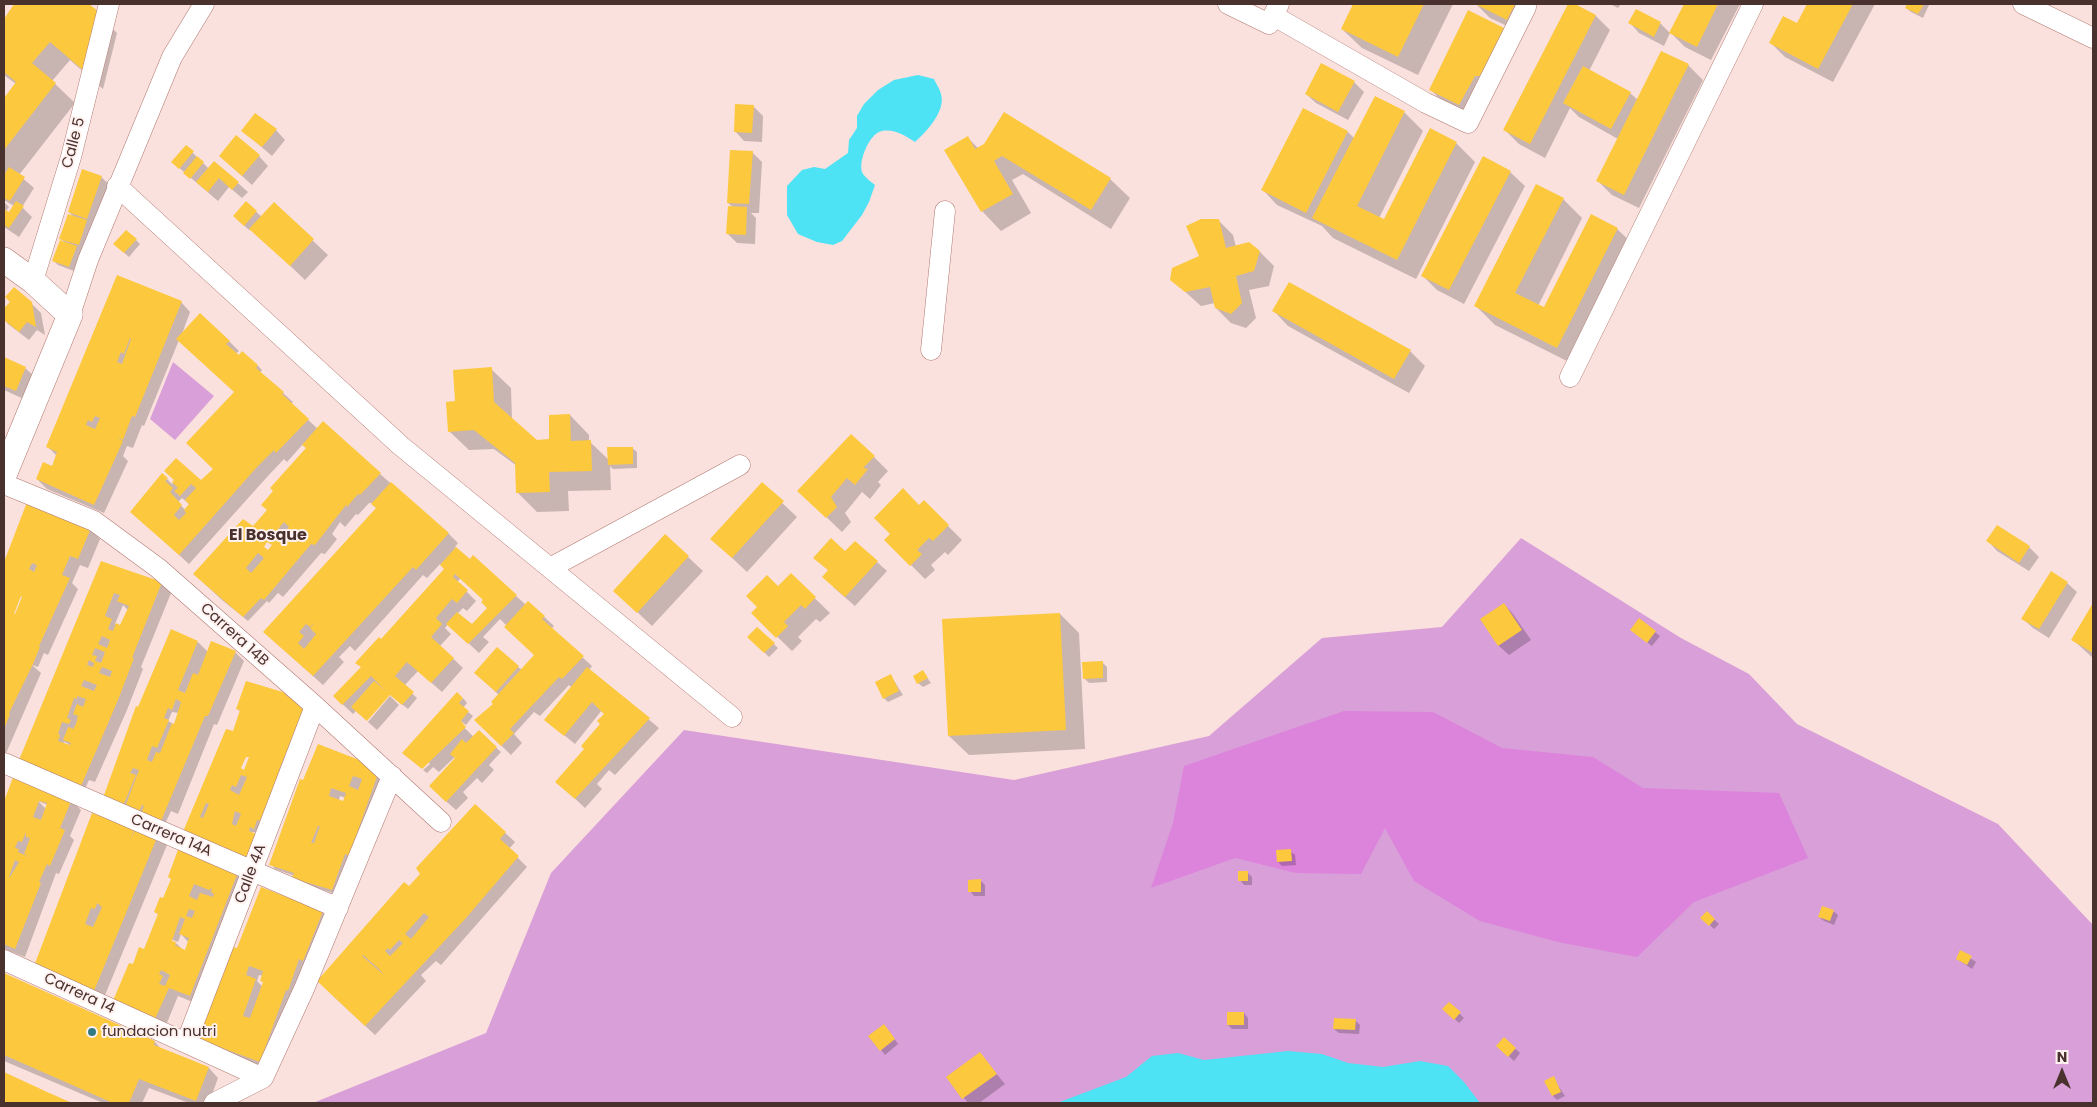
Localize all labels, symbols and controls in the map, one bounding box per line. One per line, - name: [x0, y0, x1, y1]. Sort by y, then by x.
- street label: Calle 5: [59, 116, 89, 170]
- district label: El Bosque: [229, 526, 307, 546]
- street label: Carrera 14B: [196, 600, 272, 670]
- street label: Carrera 14A: [128, 811, 214, 861]
- street label: Calle 4A: [231, 842, 271, 906]
- street label: Carrera 14: [41, 970, 117, 1018]
- place label: fundacion nutri: [102, 1023, 216, 1041]
- marker: fundacion nutri: [86, 1026, 98, 1038]
- north arrow: [2037, 1047, 2087, 1097]
- text: N: [2057, 1047, 2067, 1067]

